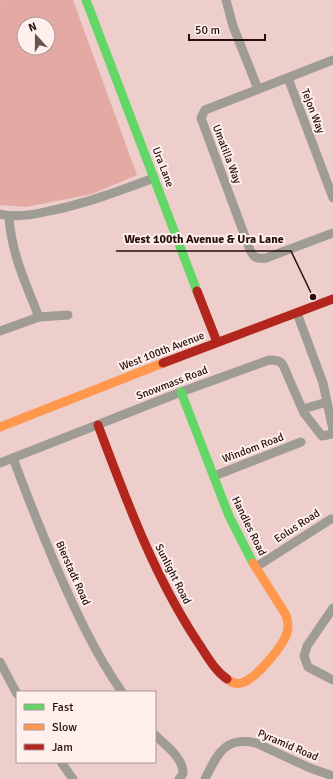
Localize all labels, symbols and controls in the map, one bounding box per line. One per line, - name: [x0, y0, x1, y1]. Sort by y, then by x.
- north arrow: [16, 16, 56, 56]
- scale bar: [189, 16, 265, 42]
- text: N: [27, 20, 38, 35]
- text: 50 m: [195, 23, 220, 38]
- street label: Tejon Way: [299, 87, 328, 136]
- street label: Umatilla Way: [210, 123, 245, 186]
- street label: Ura Lane: [149, 145, 177, 189]
- callout: West 100th Avenue & Ura Lane: [116, 227, 291, 251]
- text: West 100th Avenue & Ura Lane: [124, 232, 284, 247]
- street label: West 100th Avenue: [118, 329, 206, 373]
- street label: Snowmass Road: [134, 363, 210, 403]
- street label: Windom Road: [221, 430, 286, 466]
- street label: Handles Road: [229, 494, 269, 558]
- street label: Eolus Road: [272, 506, 322, 546]
- street label: Bierstadt Road: [53, 539, 93, 607]
- street label: Sunlight Road: [152, 542, 194, 606]
- legend: [16, 691, 156, 763]
- text: Fast: [52, 700, 73, 715]
- text: Slow: [52, 720, 77, 735]
- street label: Pyramid Road: [256, 726, 320, 764]
- text: Jam: [52, 740, 73, 755]

